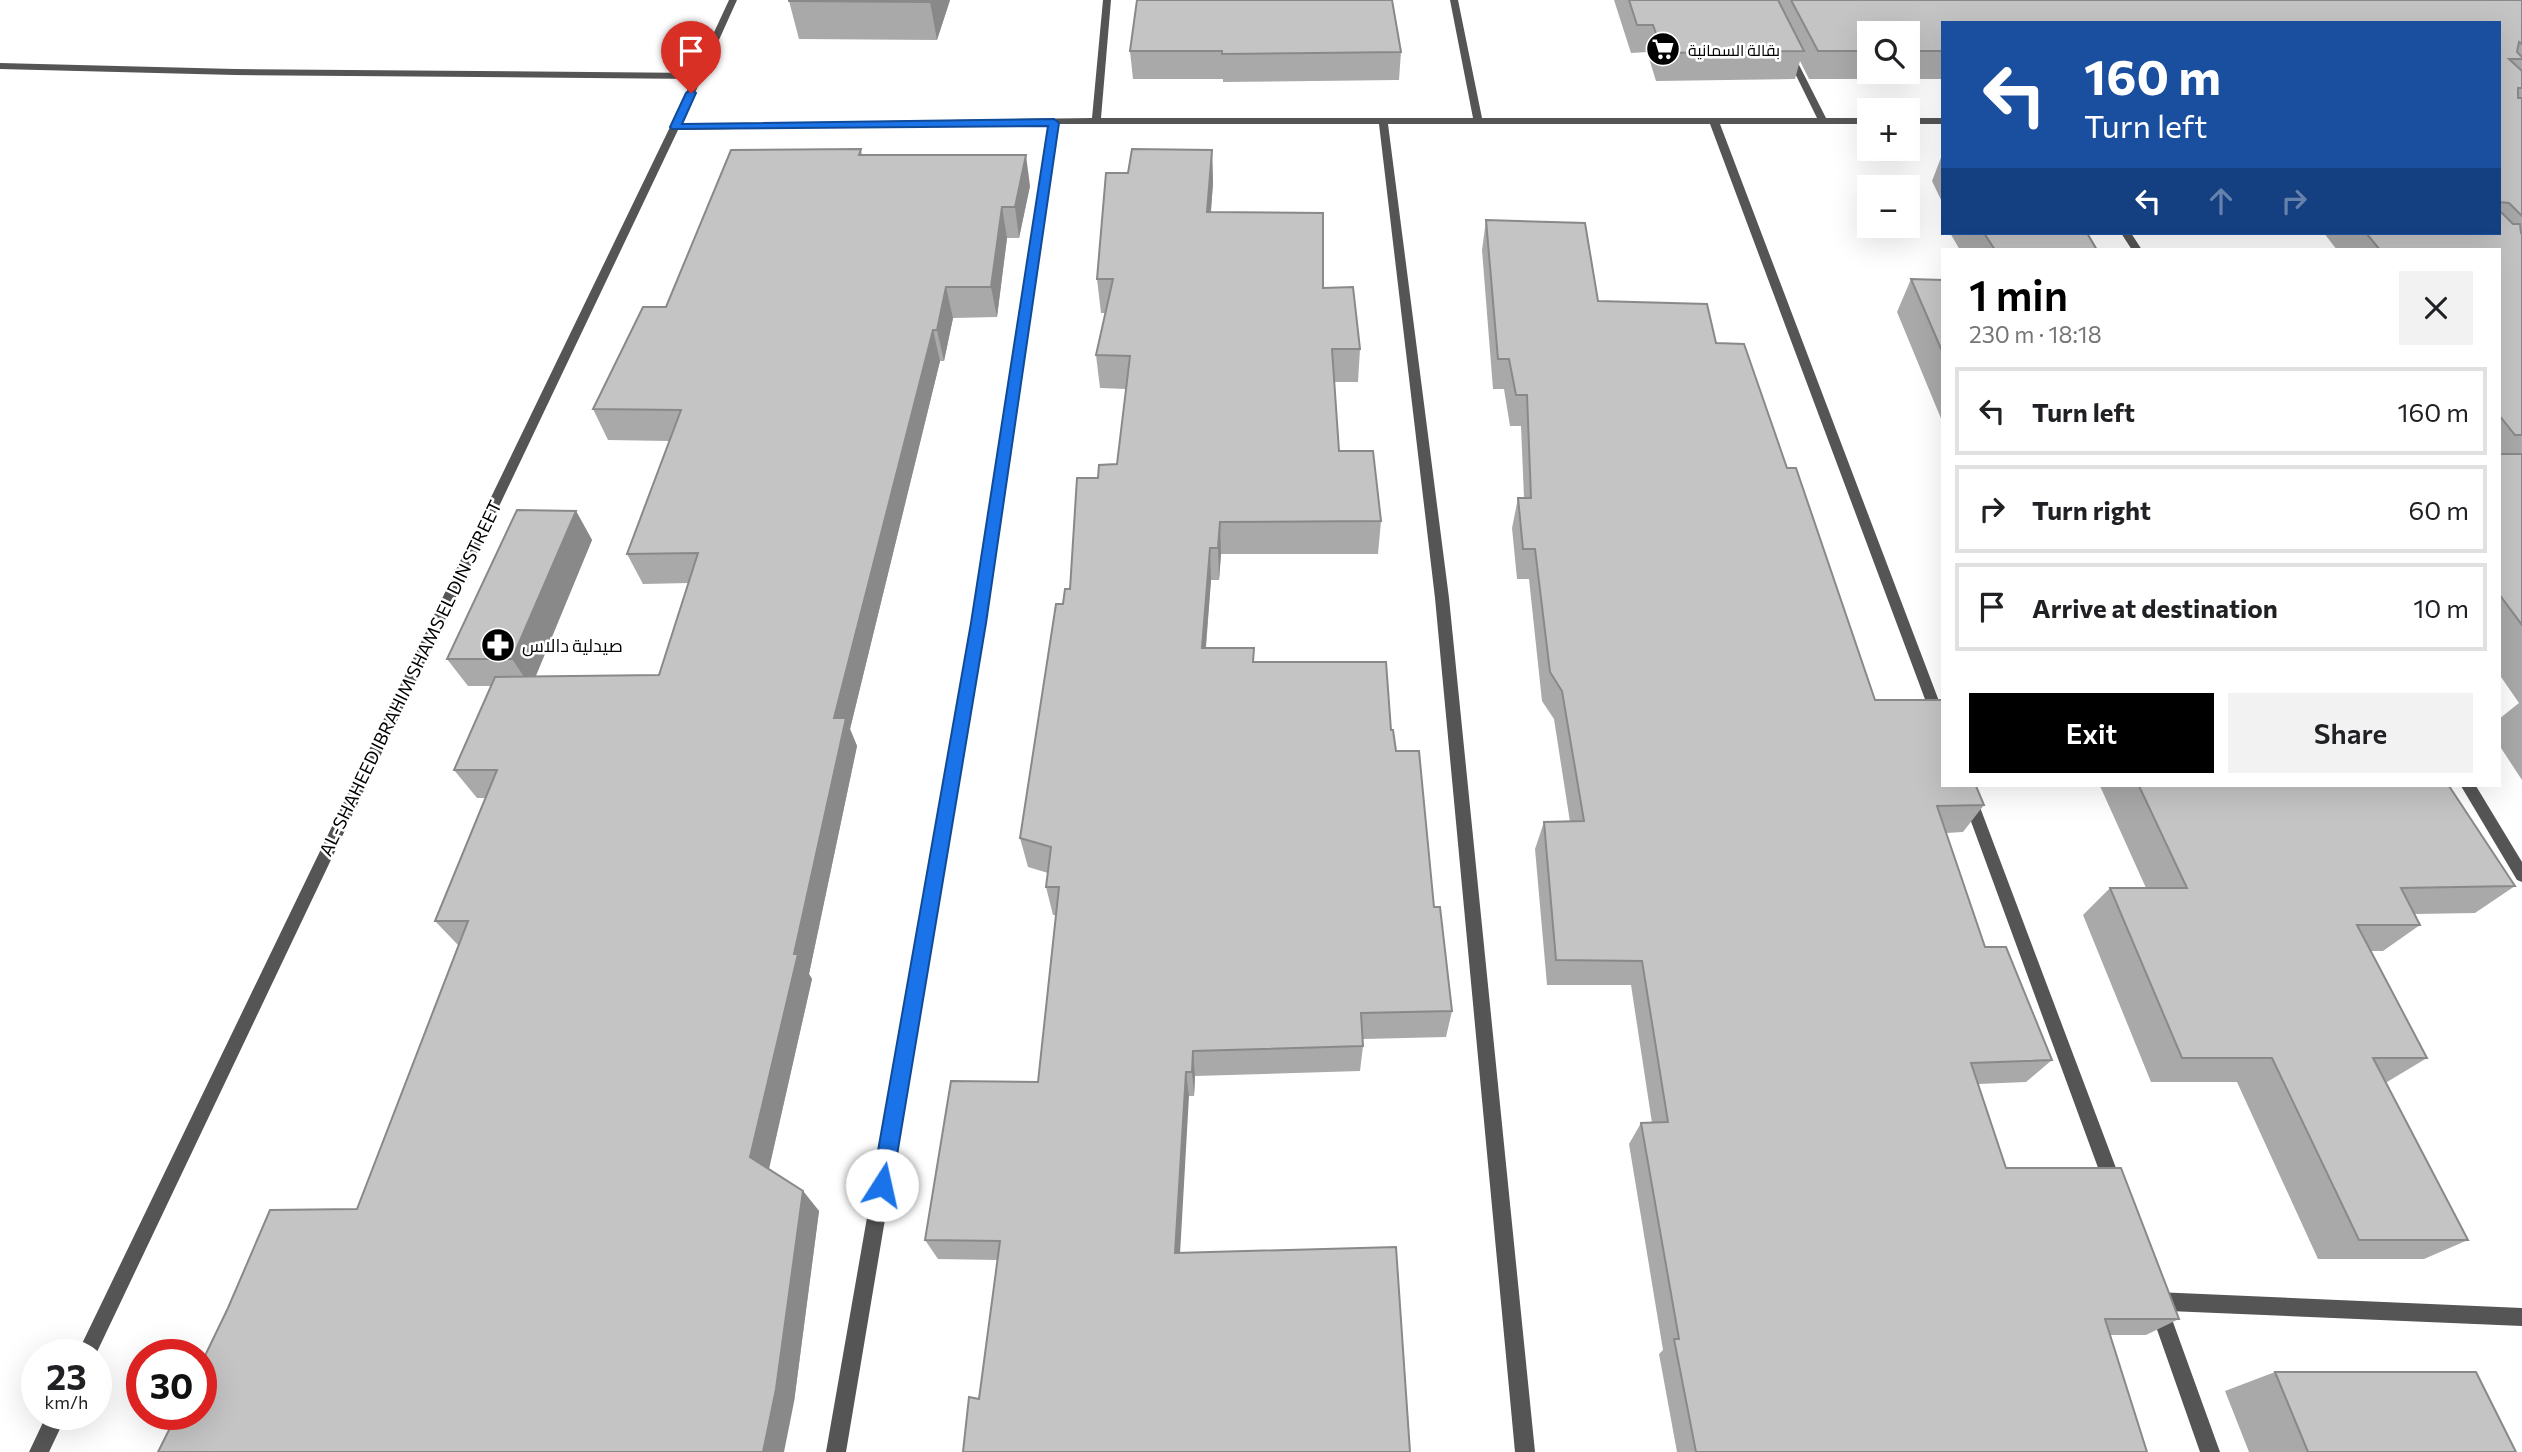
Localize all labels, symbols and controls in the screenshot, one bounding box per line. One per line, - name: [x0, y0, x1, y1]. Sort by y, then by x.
- pin: [661, 21, 721, 93]
- map controls: [1857, 21, 1920, 238]
- button: search: [1857, 21, 1920, 84]
- supermarket icon: بقالة السمانية: [1644, 30, 1682, 68]
- icon: arrive: [672, 32, 710, 70]
- place label: بقالة السمانية: [1688, 40, 1780, 60]
- text: 160 m: [2084, 45, 2221, 105]
- icon: left: [1969, 49, 2060, 140]
- button: +: [1857, 98, 1920, 161]
- text: Turn left: [2084, 105, 2208, 145]
- button: −: [1857, 175, 1920, 238]
- icon: left: [2129, 182, 2167, 220]
- icon: ahead: [2202, 182, 2240, 220]
- icon: right: [2275, 182, 2313, 220]
- text: 1 min: [1969, 268, 2068, 320]
- button: close: [2399, 271, 2473, 345]
- text: 230 m · 18:18: [1969, 320, 2102, 348]
- icon: left: [1973, 392, 2011, 430]
- text: Turn left: [2032, 396, 2135, 427]
- text: 160 m: [2397, 396, 2469, 427]
- icon: right: [1973, 490, 2011, 528]
- text: Turn right: [2032, 494, 2151, 525]
- text: 60 m: [2409, 494, 2469, 525]
- street label: AL-SHAHEED IBRAHIM SHAMS EL DIN STREET: [314, 497, 506, 859]
- icon: arrive: [1973, 588, 2011, 626]
- text: Arrive at destination: [2032, 592, 2278, 623]
- text: 10 m: [2413, 592, 2469, 623]
- pharmacy icon: صيدلية دالاس: [479, 626, 517, 664]
- place label: صيدلية دالاس: [522, 634, 623, 657]
- button: Exit: [1969, 693, 2214, 773]
- button: Share: [2228, 693, 2473, 773]
- position arrow: [845, 1148, 919, 1222]
- speed limit sign: 30: [126, 1339, 217, 1430]
- text: 23: [46, 1354, 87, 1397]
- text: km/h: [45, 1391, 88, 1413]

